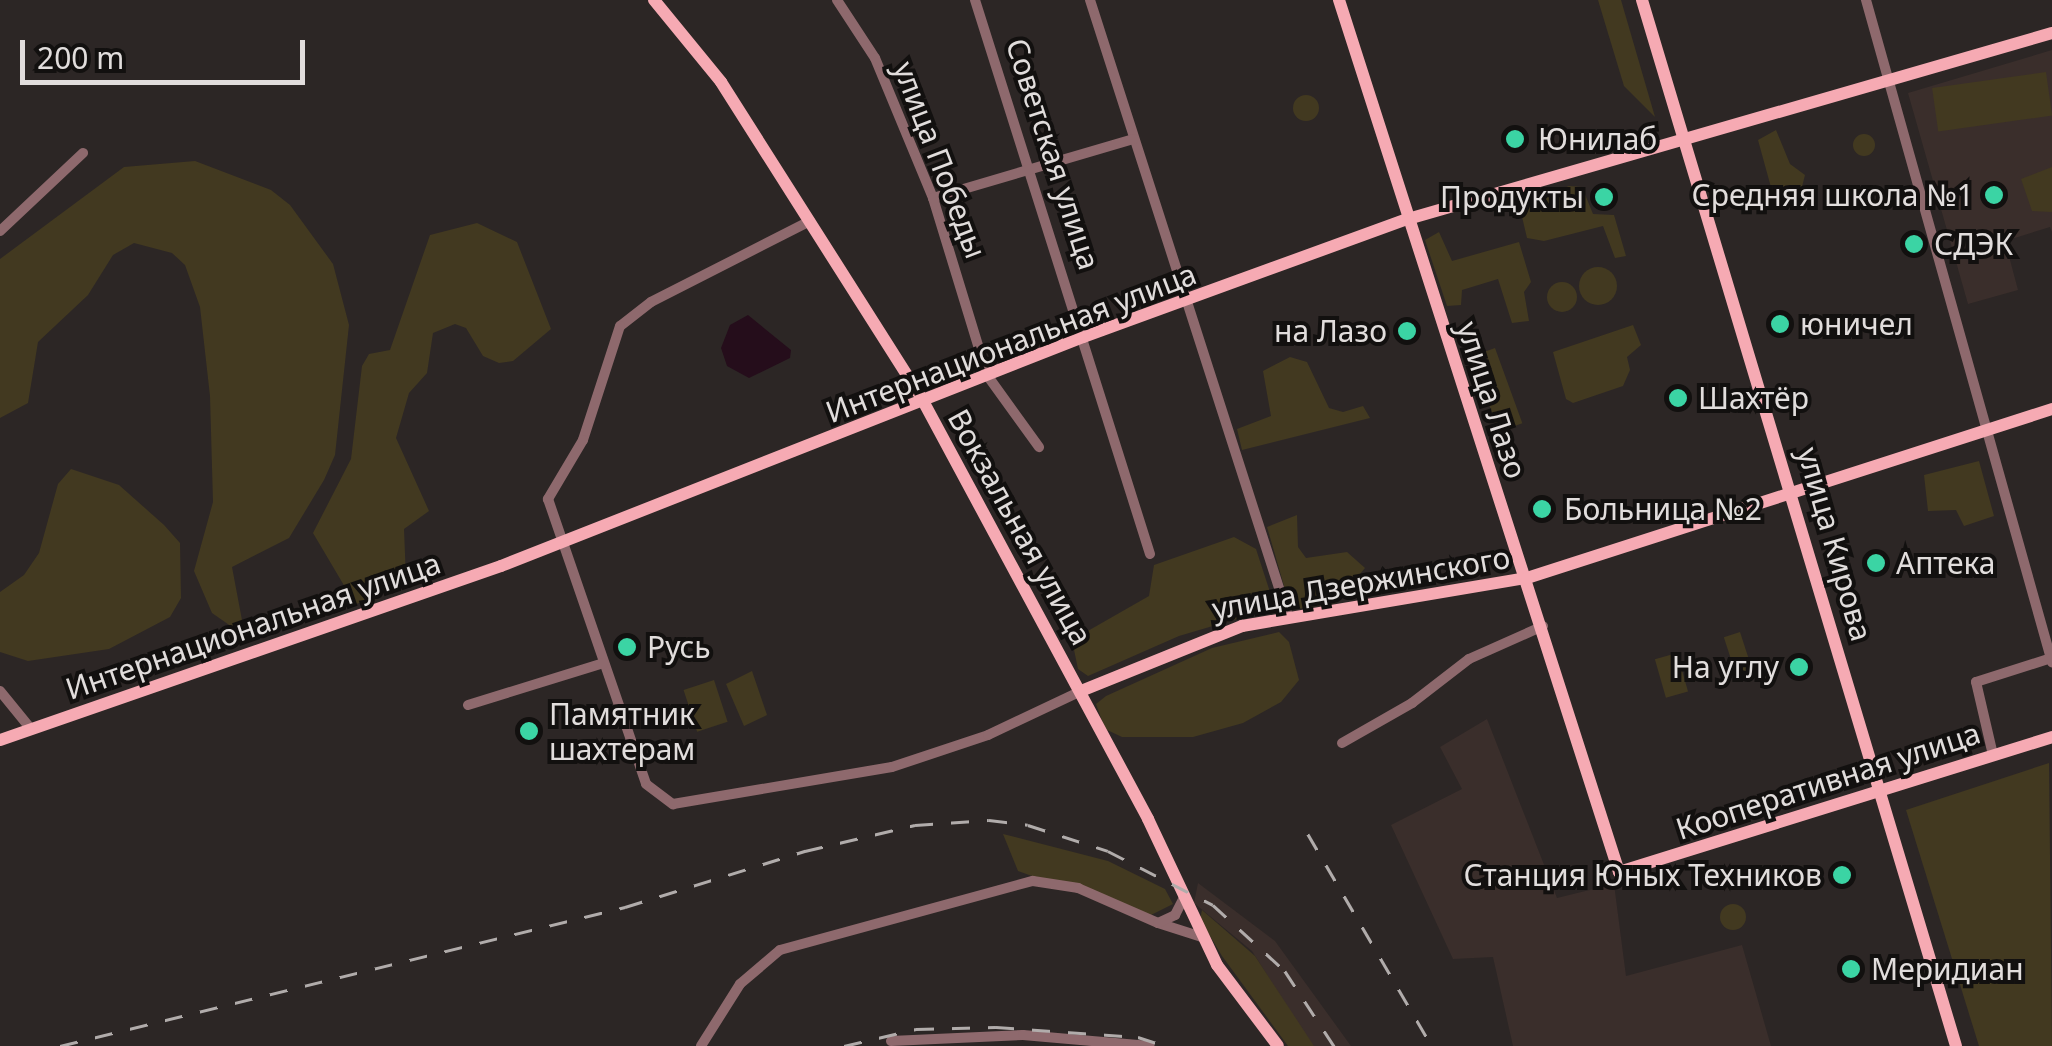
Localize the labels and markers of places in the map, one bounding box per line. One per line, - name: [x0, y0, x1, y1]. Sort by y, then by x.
- place label: Юнилаб: [1538, 121, 1657, 157]
- marker: Юнилаб: [1502, 126, 1528, 152]
- place label: Средняя школа №1: [1691, 177, 1974, 213]
- place label: Продукты: [1440, 179, 1584, 215]
- marker: Средняя школа №1: [1983, 184, 2005, 206]
- marker: Продукты: [1593, 186, 1615, 208]
- place label: СДЭК: [1934, 226, 2013, 262]
- marker: СДЭК: [1903, 233, 1925, 255]
- place label: юничел: [1800, 306, 1913, 342]
- place label: на Лазо: [1274, 313, 1387, 349]
- marker: юничел: [1769, 313, 1791, 335]
- marker: на Лазо: [1396, 320, 1418, 342]
- place label: Шахтёр: [1698, 380, 1809, 416]
- marker: Шахтёр: [1667, 387, 1689, 409]
- place label: Больница №2: [1564, 491, 1762, 527]
- marker: Больница №2: [1529, 496, 1555, 522]
- place label: Аптека: [1896, 545, 1996, 581]
- marker: Аптека: [1865, 552, 1887, 574]
- place label: Русь: [647, 629, 711, 665]
- marker: Русь: [616, 636, 638, 658]
- place label: На углу: [1672, 649, 1779, 685]
- marker: На углу: [1788, 656, 1810, 678]
- place label: Памятник шахтерам: [549, 696, 695, 766]
- marker: Памятник шахтерам: [518, 720, 540, 742]
- place label: Станция Юных Техников: [1464, 857, 1822, 893]
- marker: Станция Юных Техников: [1831, 864, 1853, 886]
- place label: Меридиан: [1871, 951, 2024, 987]
- marker: Меридиан: [1840, 958, 1862, 980]

